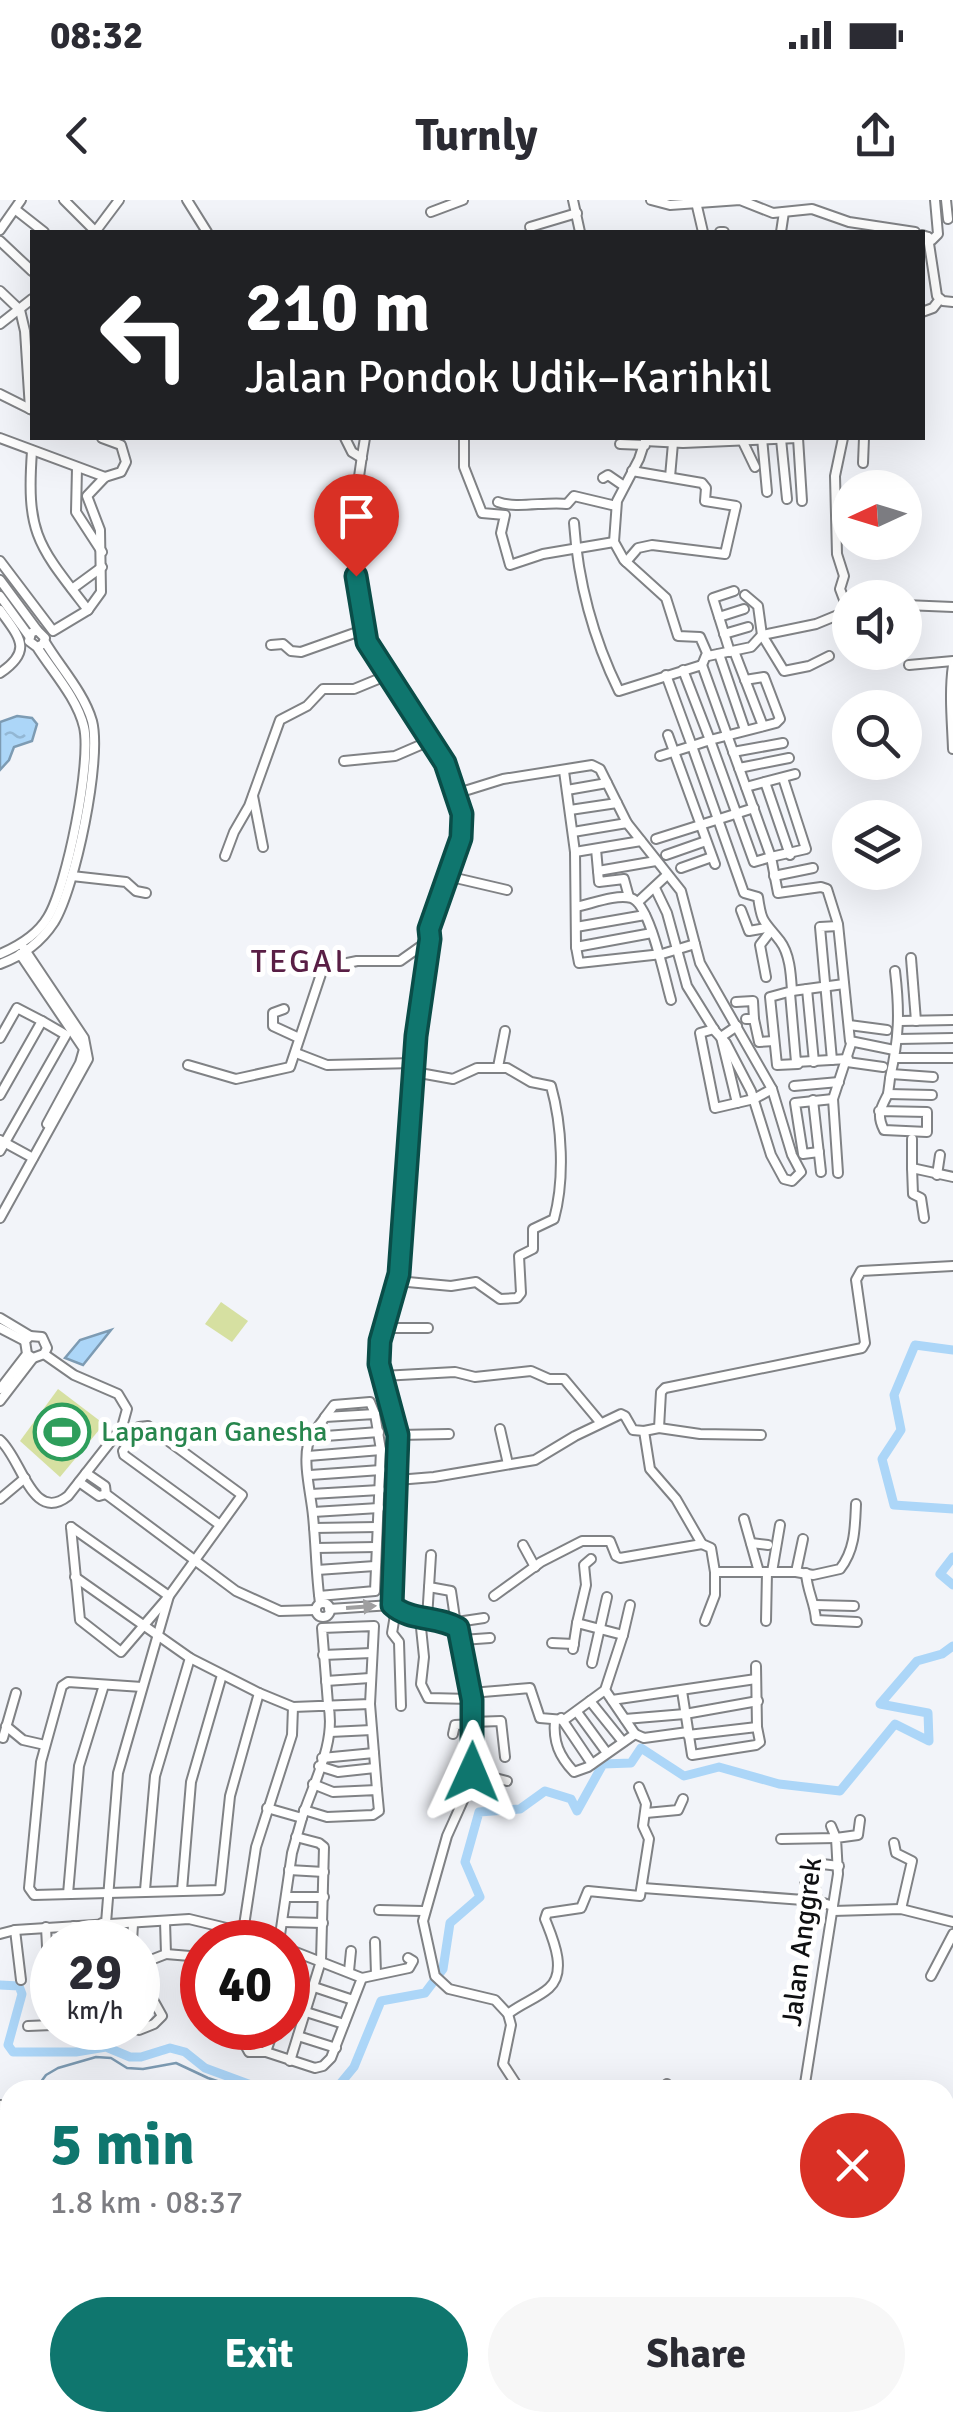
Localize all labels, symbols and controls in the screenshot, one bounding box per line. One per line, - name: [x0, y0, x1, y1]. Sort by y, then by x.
- text: 08:32: [50, 12, 143, 59]
- icon: back: [50, 108, 105, 163]
- text: Turnly: [415, 108, 538, 163]
- icon: share: [848, 108, 903, 163]
- text: 210 m: [245, 264, 430, 350]
- icon: left: [80, 270, 210, 400]
- text: Jalan Pondok Udik–Karihkil: [245, 350, 772, 405]
- north arrow: [832, 470, 922, 560]
- map controls: [832, 470, 922, 890]
- pin: [314, 474, 399, 577]
- icon: arrive: [329, 489, 384, 544]
- button: sound: [832, 580, 922, 670]
- button: search: [832, 690, 922, 780]
- button: layers: [832, 800, 922, 890]
- district label: TEGAL: [251, 942, 353, 981]
- sports icon: Lapangan Ganesha: [32, 1402, 92, 1462]
- place label: Lapangan Ganesha: [101, 1415, 327, 1449]
- one-way arrow: [345, 1599, 377, 1615]
- position arrow: [420, 1720, 524, 1824]
- street label: Jalan Anggrek: [775, 1856, 829, 2028]
- speed limit sign: 40: [180, 1920, 310, 2050]
- text: 29: [68, 1942, 122, 2004]
- text: km/h: [67, 1995, 123, 2026]
- text: 5 min: [50, 2108, 195, 2182]
- button: close: [800, 2113, 905, 2218]
- text: 1.8 km · 08:37: [50, 2183, 243, 2222]
- button: Exit: [50, 2297, 468, 2412]
- button: Share: [488, 2297, 905, 2412]

